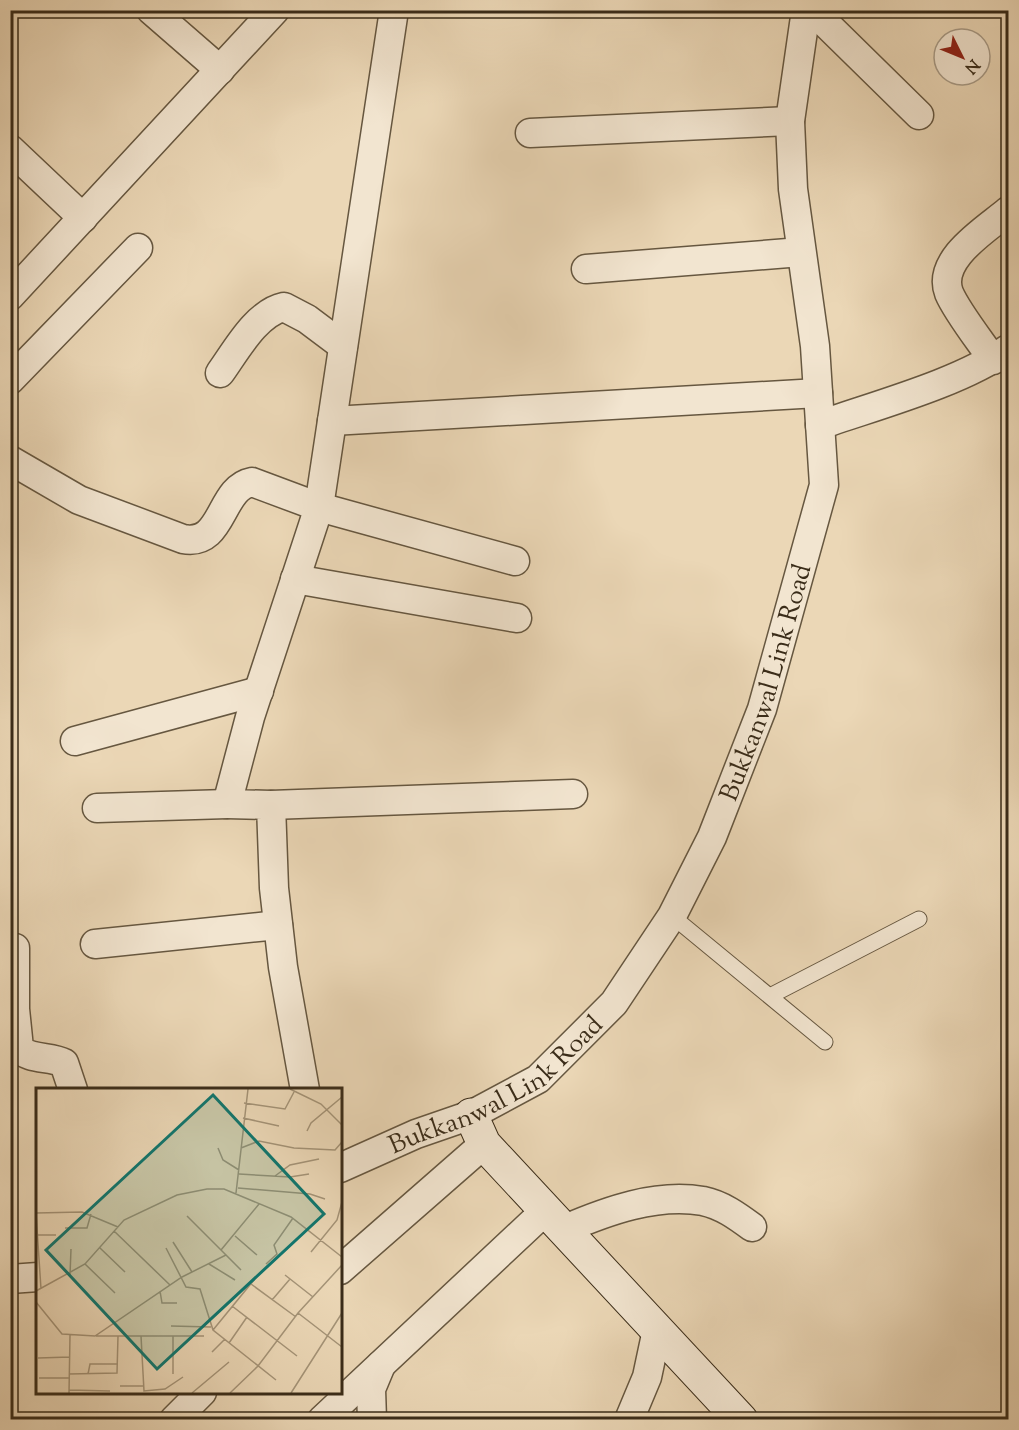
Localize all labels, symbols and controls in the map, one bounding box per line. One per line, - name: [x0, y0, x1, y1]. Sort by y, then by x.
- north arrow: [932, 27, 992, 87]
- text: N: [958, 53, 984, 78]
- street label: Bukkanwal Link Road: [712, 560, 822, 807]
- street label: Bukkanwal Link Road: [383, 1008, 613, 1165]
- inset map: [36, 1088, 342, 1394]

